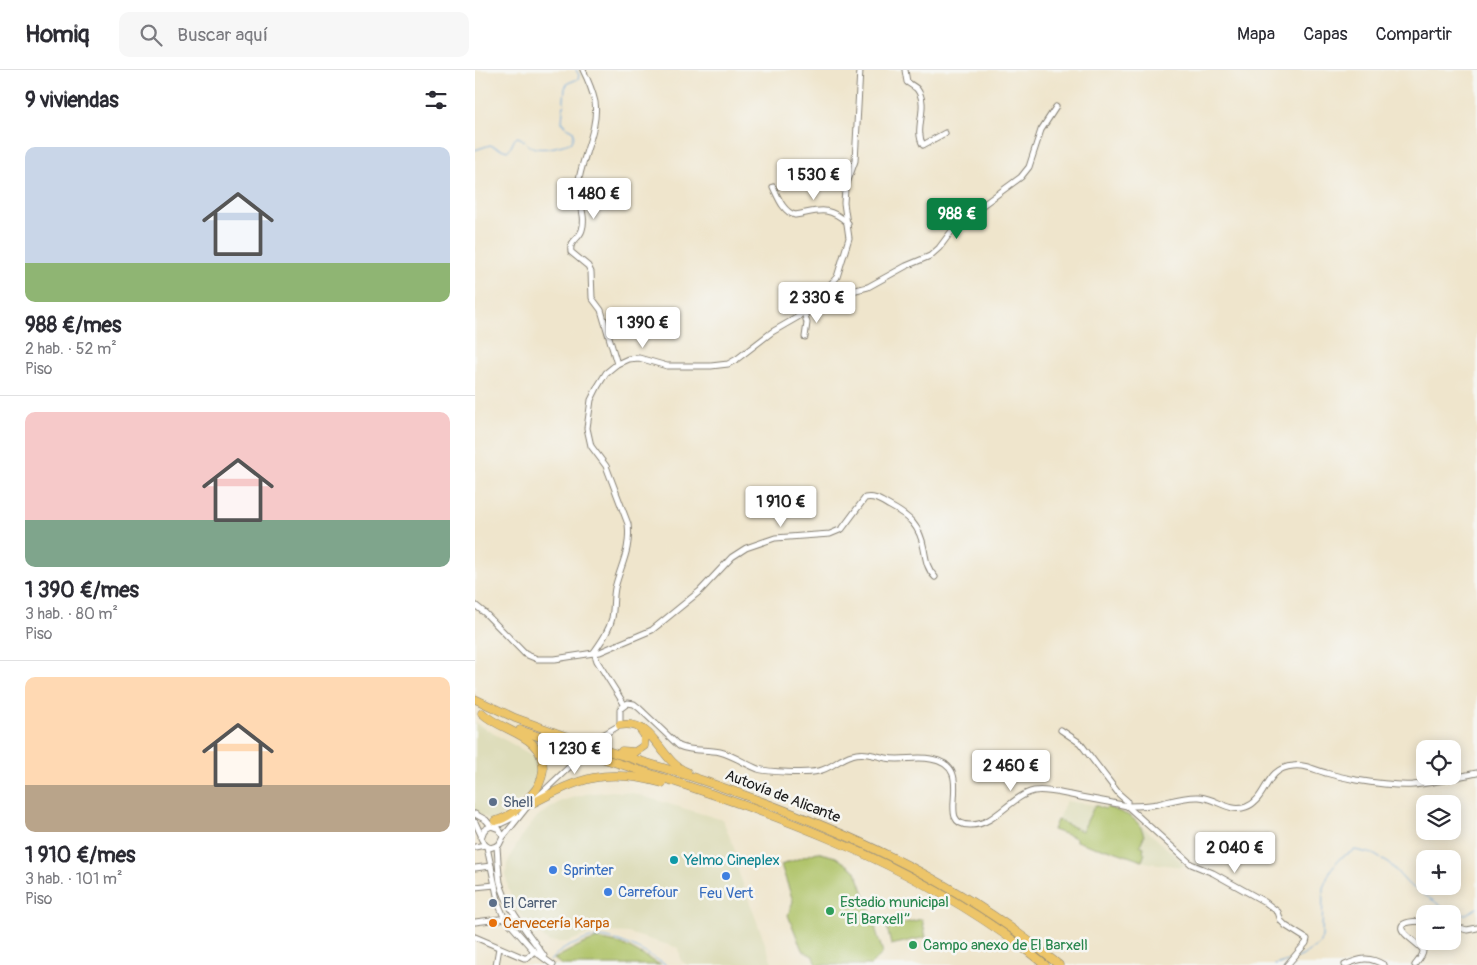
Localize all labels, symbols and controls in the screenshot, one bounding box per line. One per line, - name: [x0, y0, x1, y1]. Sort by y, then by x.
- search box: [119, 12, 469, 57]
- text: Homiq: [25, 20, 89, 49]
- icon: search: [137, 21, 165, 49]
- text: Buscar aquí: [177, 23, 268, 47]
- text: Mapa: [1237, 23, 1275, 46]
- text: Capas: [1303, 23, 1348, 46]
- text: Compartir: [1376, 23, 1452, 46]
- icon: filters: [422, 86, 450, 114]
- text: 9 viviendas: [25, 87, 119, 114]
- pin: 1 530 €: [768, 158, 860, 201]
- text: 1 530 €: [788, 165, 840, 185]
- pin: 1 480 €: [548, 178, 640, 220]
- icon: home: [193, 179, 283, 269]
- text: 1 480 €: [568, 184, 620, 204]
- pin: 988 €: [922, 198, 992, 240]
- text: 988 €: [938, 204, 976, 224]
- pin: 2 330 €: [771, 282, 863, 324]
- text: 2 330 €: [789, 288, 845, 308]
- pin: 1 390 €: [597, 306, 689, 349]
- text: 988 €/mes: [25, 312, 121, 339]
- text: 1 390 €: [617, 313, 669, 333]
- text: 2 hab. · 52 m²: [25, 339, 117, 359]
- text: Piso: [25, 359, 52, 379]
- icon: home: [193, 445, 283, 535]
- pin: 1 910 €: [735, 486, 827, 528]
- text: 1 910 €: [756, 492, 806, 512]
- text: 1 390 €/mes: [25, 577, 139, 604]
- text: 3 hab. · 80 m²: [25, 604, 118, 624]
- text: Piso: [25, 624, 52, 644]
- icon: home: [193, 710, 283, 800]
- pin: 1 230 €: [529, 732, 621, 775]
- text: 1 230 €: [549, 739, 601, 759]
- map controls: [1416, 740, 1461, 950]
- button: locate: [1416, 740, 1461, 785]
- pin: 2 460 €: [965, 750, 1057, 792]
- text: 2 460 €: [983, 756, 1039, 776]
- street label: Autovía de Alicante: [722, 766, 844, 827]
- place label: Shell: [503, 793, 533, 812]
- button: layers: [1416, 795, 1461, 840]
- marker: Shell: [487, 796, 499, 808]
- pin: 2 040 €: [1189, 832, 1281, 874]
- text: 2 040 €: [1206, 838, 1264, 858]
- text: 1 910 €/mes: [25, 842, 135, 869]
- button: +: [1416, 850, 1461, 895]
- place label: Yelmo Cineplex: [683, 851, 780, 870]
- marker: Yelmo Cineplex: [668, 854, 680, 866]
- place label: Sprinter: [563, 861, 614, 880]
- marker: Sprinter: [547, 864, 559, 876]
- text: 3 hab. · 101 m²: [25, 869, 122, 889]
- marker: Feu Vert: [720, 870, 732, 882]
- place label: Carrefour: [618, 883, 679, 902]
- place label: Feu Vert: [699, 884, 754, 903]
- marker: Carrefour: [602, 886, 614, 898]
- text: Piso: [25, 889, 52, 909]
- place label: Estadio municipal “El Barxell”: [840, 893, 949, 929]
- place label: El Carrer: [503, 894, 558, 913]
- marker: El Carrer: [487, 897, 499, 909]
- marker: Estadio municipal “El Barxell”: [824, 905, 836, 917]
- button: −: [1416, 905, 1461, 950]
- place label: Cervecería Karpa: [503, 914, 609, 933]
- marker: Cervecería Karpa: [487, 917, 499, 929]
- place label: Campo anexo de El Barxell: [923, 936, 1088, 955]
- marker: Campo anexo de El Barxell: [907, 939, 919, 951]

